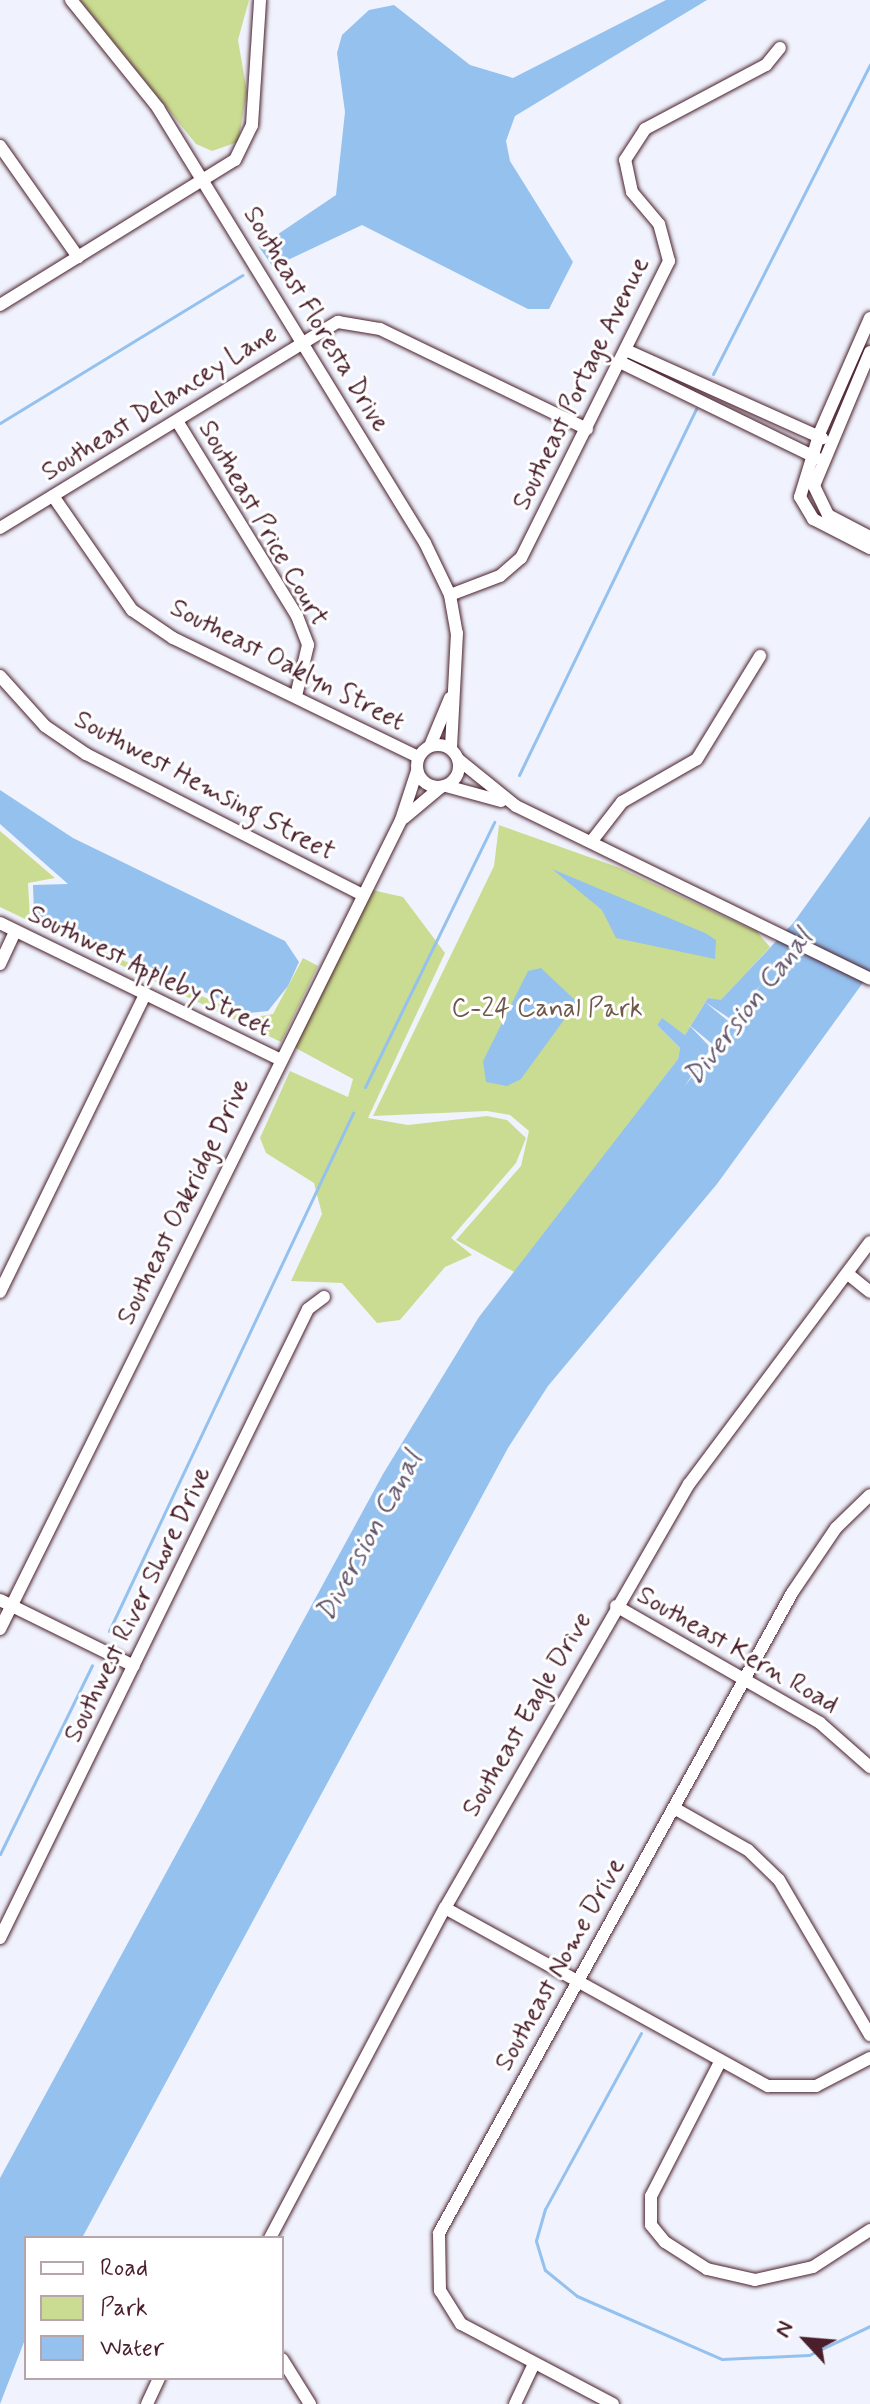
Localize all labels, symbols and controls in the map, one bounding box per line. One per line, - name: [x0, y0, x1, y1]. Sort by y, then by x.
- street label: Southeast Floresta Drive: [235, 202, 395, 438]
- street label: Southeast Portage Avenue: [507, 252, 657, 516]
- street label: Southeast Delancey Lane: [36, 318, 284, 490]
- street label: Southeast Price Court: [191, 416, 333, 632]
- street label: Southeast Oaklyn Street: [163, 592, 411, 740]
- street label: Southwest Hemsing Street: [69, 705, 339, 869]
- street label: Southwest Appleby Street: [20, 899, 278, 1045]
- water label: Diversion Canal: [678, 923, 820, 1093]
- park label: C-24 Canal Park: [453, 994, 641, 1026]
- street label: Southeast Oakridge Drive: [112, 1074, 258, 1330]
- water label: Diversion Canal: [310, 1446, 430, 1628]
- street label: Southwest River Shore Drive: [59, 1463, 219, 1747]
- street label: Southeast Kern Road: [631, 1581, 843, 1721]
- street label: Southeast Eagle Drive: [457, 1608, 599, 1822]
- street label: Southeast Nome Drive: [490, 1855, 632, 2075]
- legend: [24, 2236, 284, 2380]
- text: Road: [100, 2253, 148, 2284]
- text: Park: [100, 2293, 148, 2324]
- north arrow: [766, 2300, 846, 2380]
- text: N: [769, 2317, 800, 2342]
- text: Water: [100, 2333, 164, 2364]

